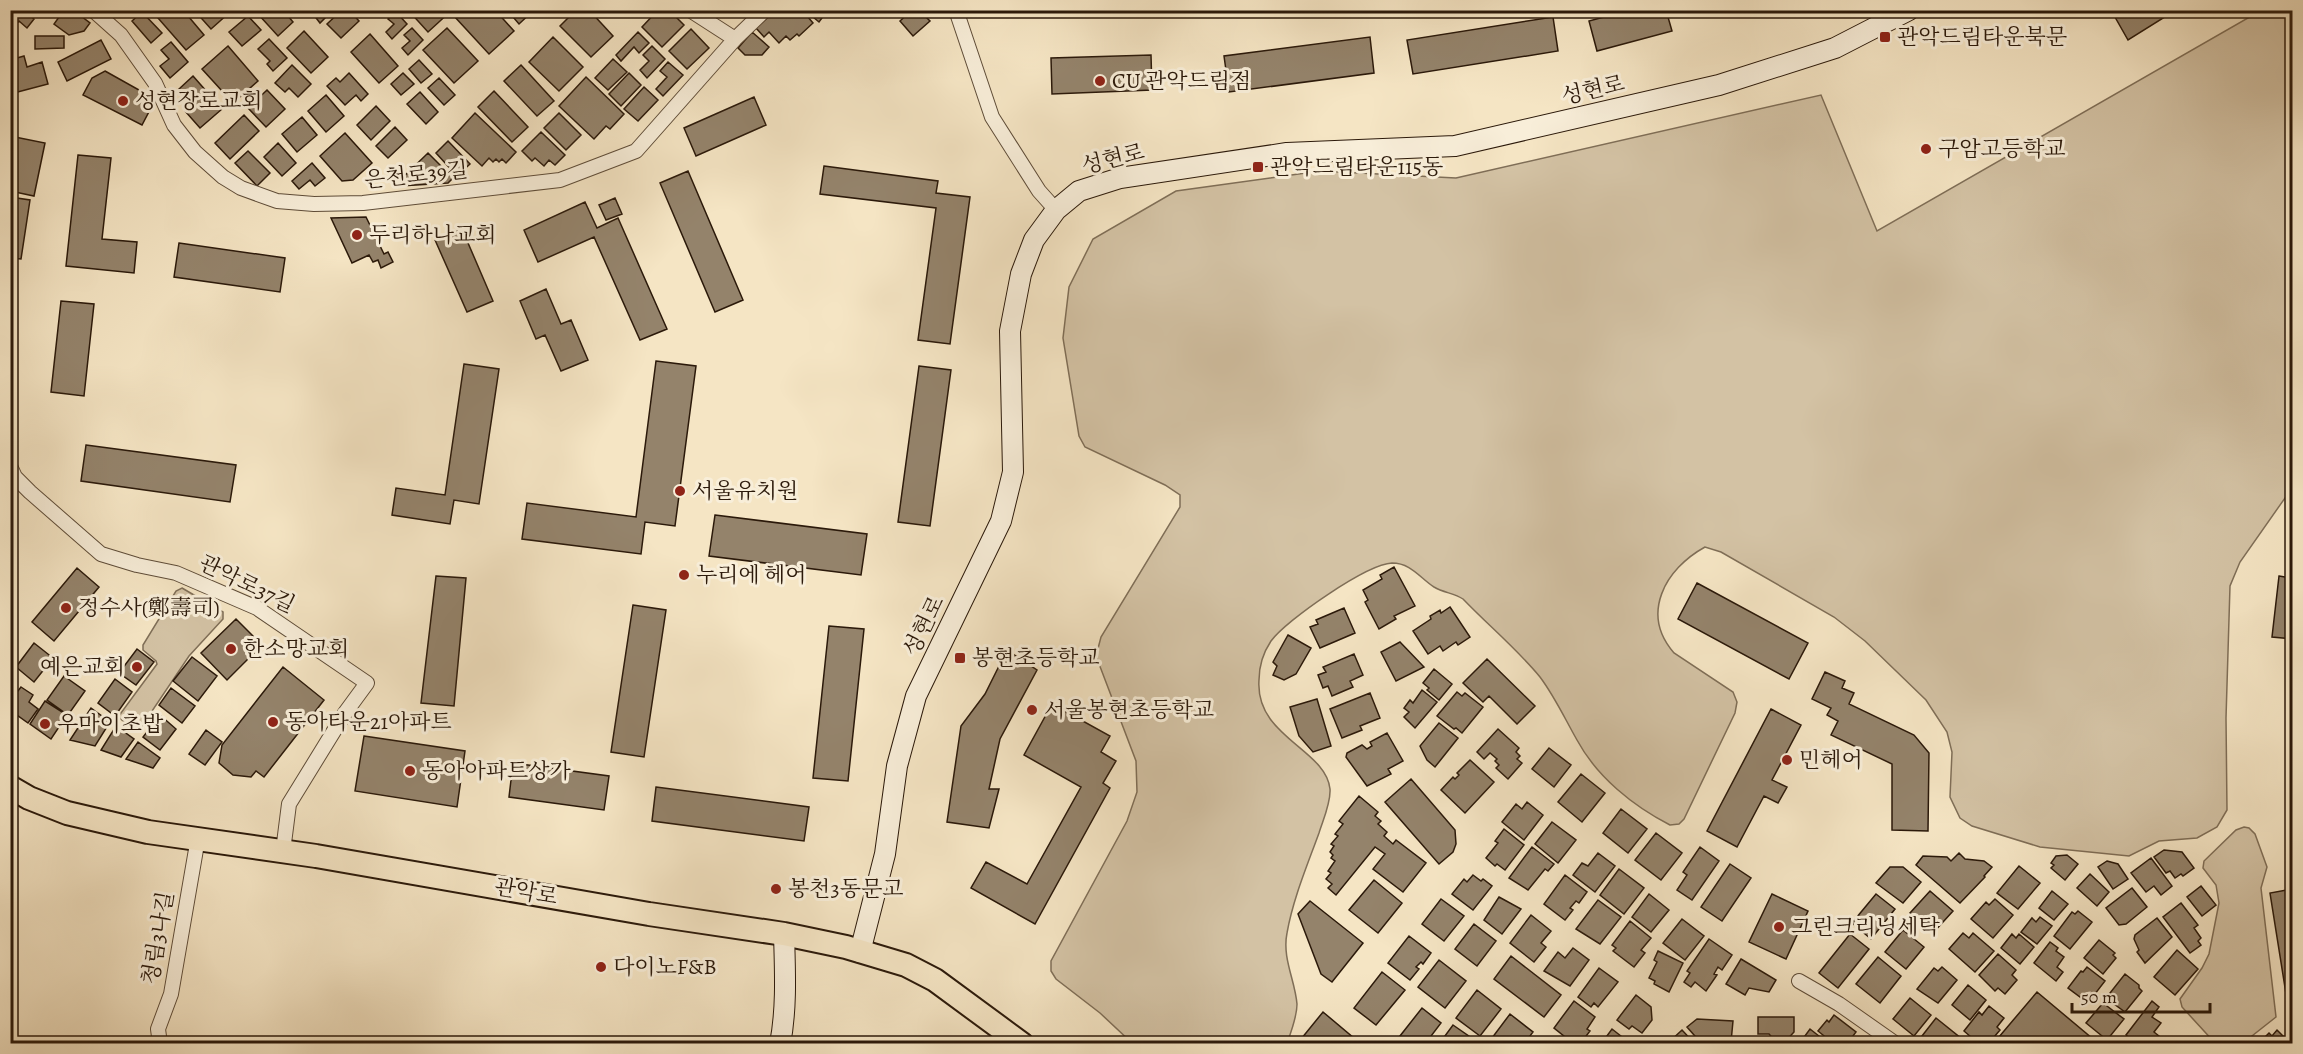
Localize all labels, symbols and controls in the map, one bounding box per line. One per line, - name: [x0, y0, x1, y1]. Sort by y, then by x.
- place label: 관악드림타운북문: [1897, 22, 2067, 52]
- marker: 관악드림타운북문: [1878, 30, 1892, 44]
- place label: CU 관악드림점: [1112, 66, 1251, 96]
- street label: 성현로: [1559, 68, 1627, 112]
- marker: CU 관악드림점: [1093, 74, 1107, 88]
- place label: 성현장로교회: [135, 86, 263, 116]
- marker: 성현장로교회: [116, 94, 130, 108]
- place label: 구암고등학교: [1938, 134, 2066, 164]
- street label: 성현로: [1078, 137, 1148, 181]
- marker: 구암고등학교: [1919, 142, 1933, 156]
- place label: 관악드림타운115동: [1270, 152, 1443, 182]
- street label: 은천로39길: [363, 155, 469, 195]
- marker: 관악드림타운115동: [1251, 160, 1265, 174]
- place label: 두리하나교회: [369, 220, 497, 250]
- marker: 두리하나교회: [350, 228, 364, 242]
- place label: 서울유치원: [692, 476, 798, 506]
- marker: 서울유치원: [673, 484, 687, 498]
- street label: 관악로37길: [194, 548, 300, 620]
- place label: 누리에 헤어: [696, 560, 807, 590]
- marker: 누리에 헤어: [677, 568, 691, 582]
- street label: 성현로: [897, 591, 951, 661]
- place label: 정수사(鄭壽司): [78, 593, 220, 623]
- marker: 정수사(鄭壽司): [59, 601, 73, 615]
- place label: 한소망교회: [243, 634, 349, 664]
- marker: 한소망교회: [224, 642, 238, 656]
- place label: 봉현초등학교: [972, 643, 1100, 673]
- marker: 봉현초등학교: [953, 651, 967, 665]
- place label: 예은교회: [40, 652, 125, 682]
- marker: 예은교회: [130, 660, 144, 674]
- place label: 서울봉현초등학교: [1044, 695, 1214, 725]
- marker: 서울봉현초등학교: [1025, 703, 1039, 717]
- place label: 동아타운21아파트: [285, 707, 452, 737]
- place label: 우마이초밥: [57, 709, 164, 739]
- marker: 동아타운21아파트: [266, 715, 280, 729]
- marker: 우마이초밥: [38, 717, 52, 731]
- place label: 민헤어: [1799, 745, 1863, 775]
- marker: 민헤어: [1780, 753, 1794, 767]
- place label: 동아아파트상가: [422, 756, 572, 786]
- marker: 동아아파트상가: [403, 764, 417, 778]
- street label: 관악로: [492, 872, 560, 912]
- place label: 봉천3동문고: [788, 874, 903, 904]
- marker: 봉천3동문고: [769, 882, 783, 896]
- street label: 청림3나길: [135, 889, 181, 987]
- place label: 그린크리닝세탁: [1791, 912, 1941, 942]
- marker: 그린크리닝세탁: [1772, 920, 1786, 934]
- place label: 다이노F&B: [613, 952, 717, 982]
- marker: 다이노F&B: [594, 960, 608, 974]
- scale bar: [2072, 976, 2210, 1014]
- text: 50 m: [2081, 985, 2117, 1009]

